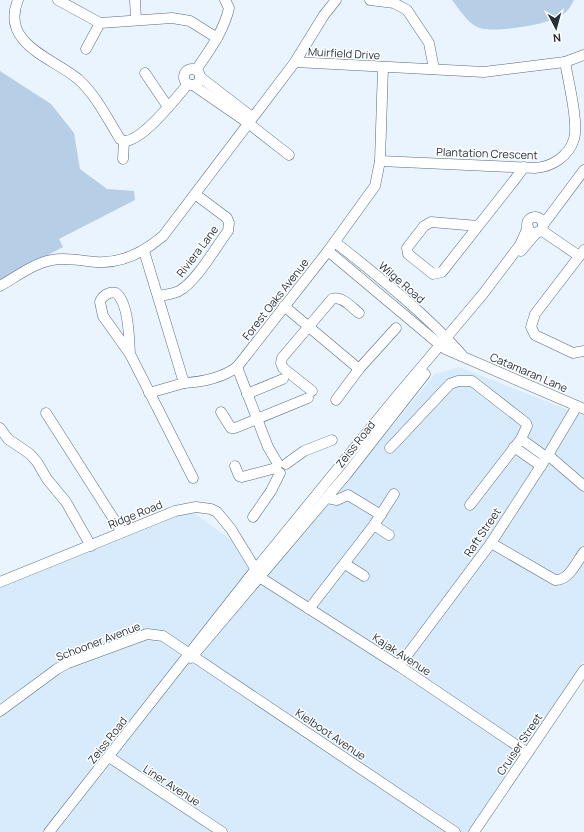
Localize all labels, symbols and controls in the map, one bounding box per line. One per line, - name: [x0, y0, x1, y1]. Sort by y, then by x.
- north arrow: [536, 8, 576, 48]
- text: N: [552, 31, 562, 46]
- street label: Muirfield Drive: [307, 44, 381, 62]
- street label: Plantation Crescent: [436, 144, 538, 162]
- street label: Riviera Lane: [173, 222, 222, 280]
- street label: Forest Oaks Avenue: [238, 255, 312, 343]
- street label: Wilge Road: [376, 258, 428, 306]
- street label: Catamaran Lane: [488, 349, 571, 395]
- street label: Zeiss Road: [332, 417, 378, 471]
- street label: Ridge Road: [106, 496, 164, 532]
- street label: Raft Street: [460, 505, 504, 559]
- street label: Schooner Avenue: [54, 618, 143, 664]
- street label: Kajak Avenue: [370, 630, 435, 679]
- street label: Kielboot Avenue: [293, 705, 370, 763]
- street label: Cruiser Street: [493, 710, 545, 778]
- street label: Zeiss Road: [84, 713, 130, 767]
- street label: Liner Avenue: [141, 761, 204, 809]

